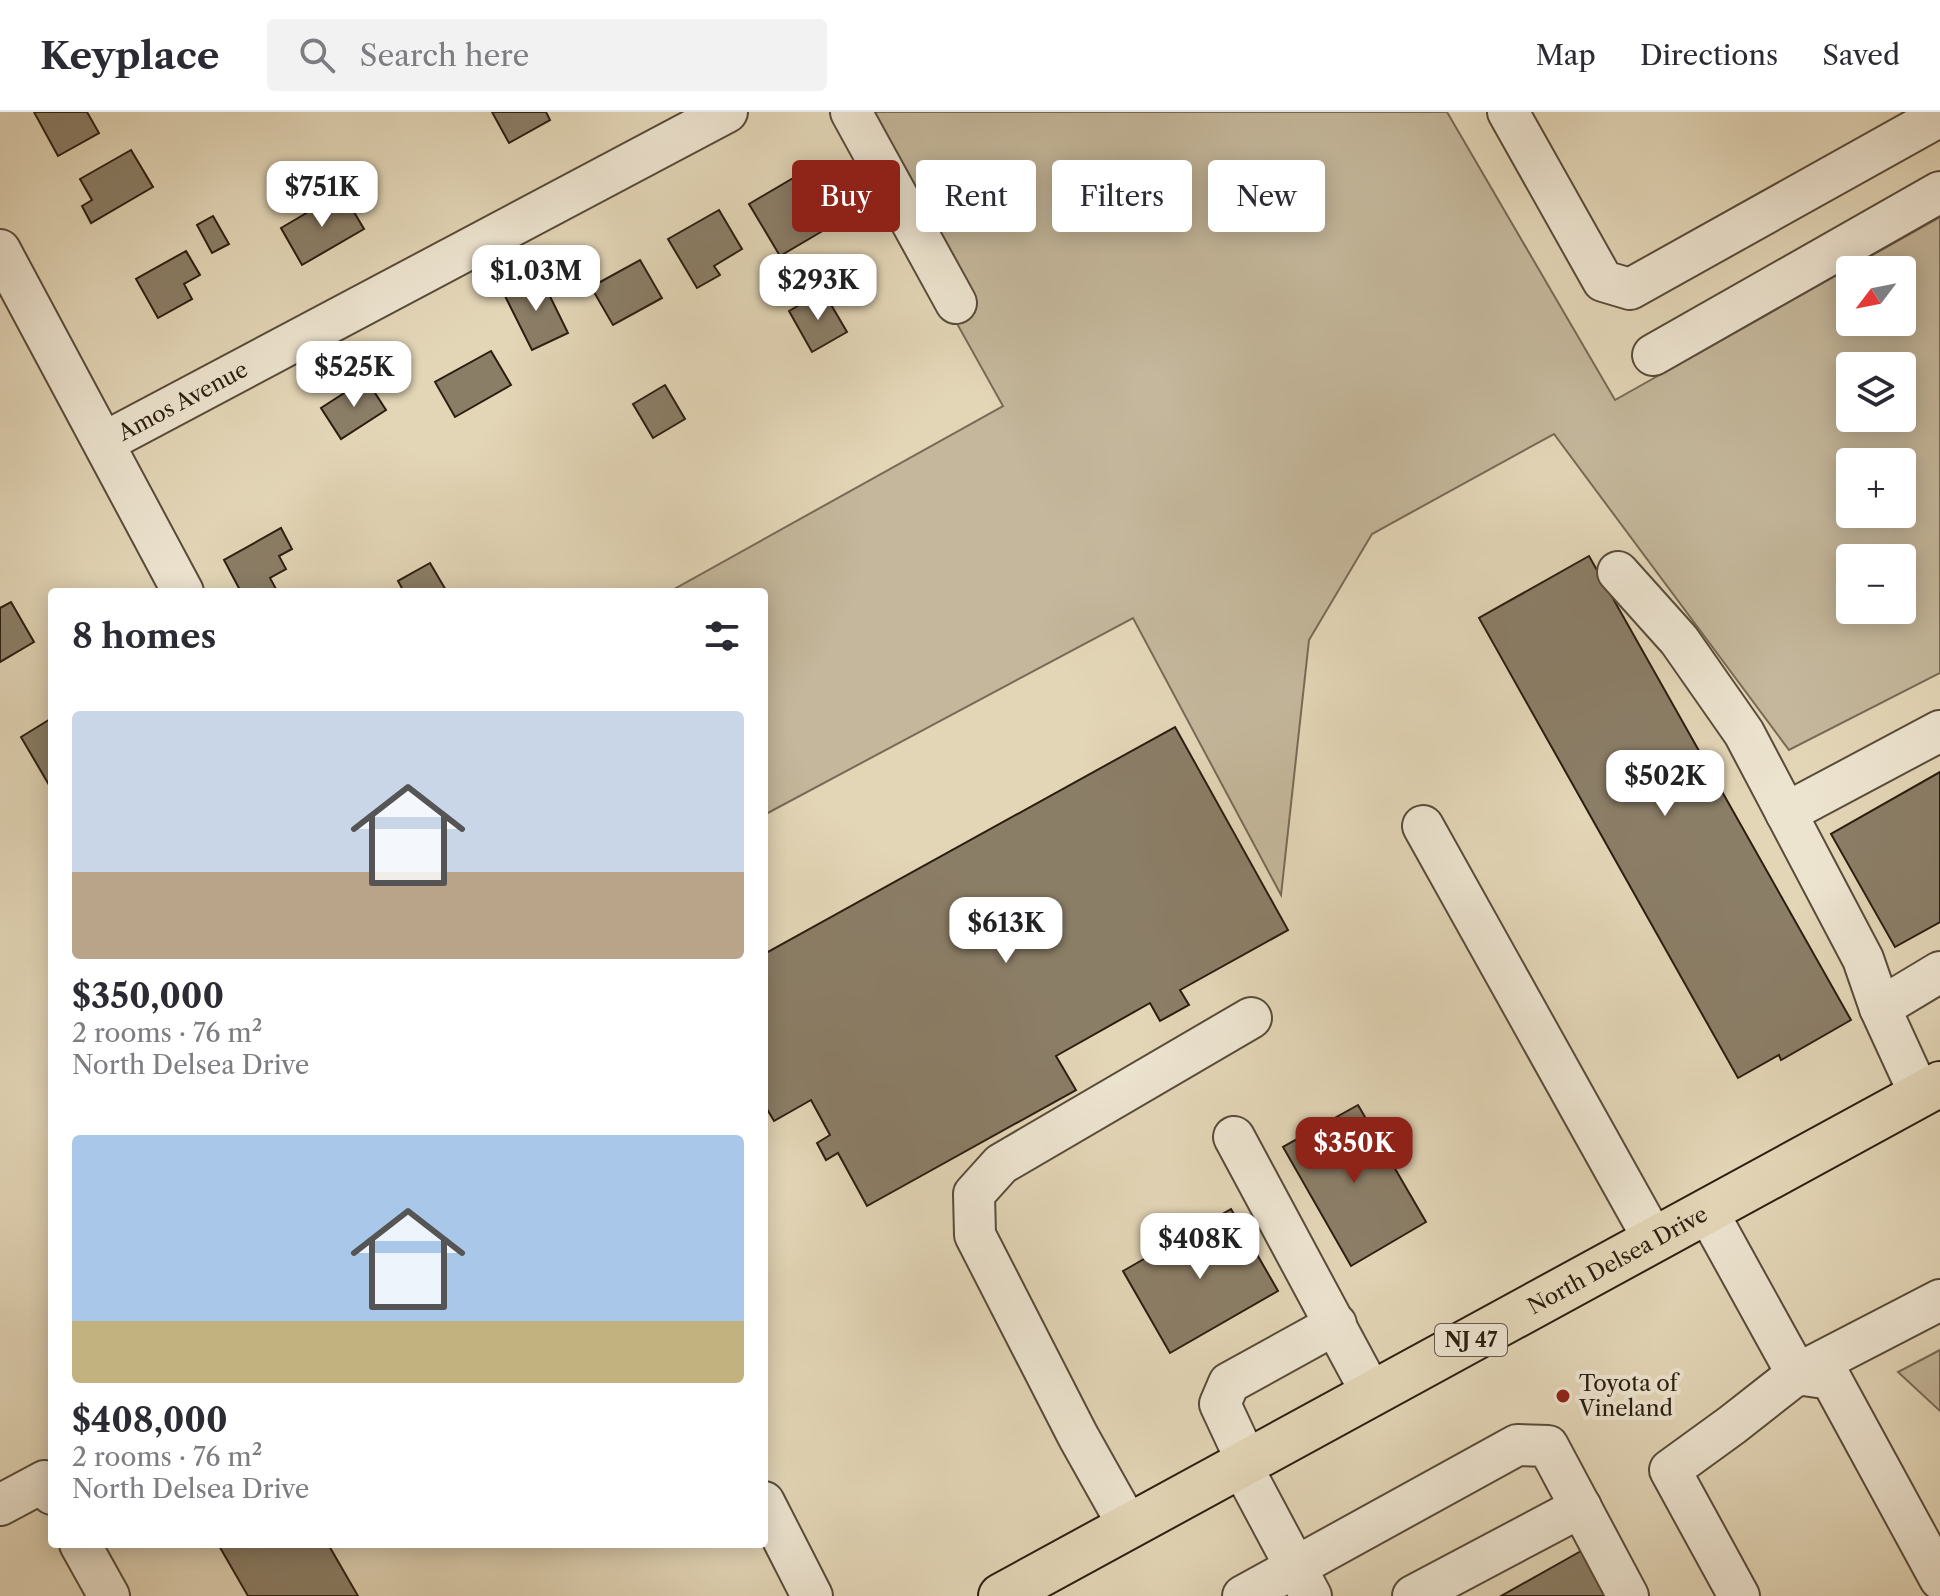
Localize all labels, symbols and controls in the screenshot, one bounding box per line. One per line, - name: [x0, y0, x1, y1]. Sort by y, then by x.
- search box: [267, 19, 827, 91]
- text: Keyplace: [40, 32, 219, 79]
- icon: search: [295, 33, 339, 77]
- text: Search here: [359, 37, 529, 74]
- text: Map: [1536, 38, 1596, 72]
- text: Directions: [1640, 38, 1778, 72]
- text: Saved: [1822, 38, 1900, 72]
- chip: Buy: [792, 160, 900, 232]
- chip: Rent: [916, 160, 1036, 232]
- chip: Filters: [1052, 160, 1192, 232]
- chip: New: [1208, 160, 1325, 232]
- pin: $751K: [266, 161, 378, 229]
- text: $751K: [285, 171, 359, 203]
- pin: $1.03M: [471, 245, 601, 313]
- pin: $293K: [762, 254, 874, 322]
- text: $1.03M: [490, 255, 582, 287]
- north arrow: [1836, 256, 1916, 336]
- map controls: [1836, 256, 1916, 624]
- text: $293K: [778, 264, 858, 296]
- pin: $525K: [298, 341, 410, 409]
- text: $525K: [314, 351, 394, 383]
- button: layers: [1836, 352, 1916, 432]
- street label: Amos Avenue: [112, 355, 252, 447]
- button: +: [1836, 448, 1916, 528]
- button: −: [1836, 544, 1916, 624]
- icon: filters: [700, 614, 744, 658]
- text: 8 homes: [72, 615, 216, 657]
- pin: $502K: [1609, 750, 1721, 818]
- text: $502K: [1624, 760, 1706, 792]
- icon: home: [336, 763, 480, 907]
- pin: $613K: [950, 897, 1062, 965]
- text: $613K: [967, 907, 1045, 939]
- text: $350,000: [72, 975, 224, 1017]
- text: 2 rooms · 76 m²: [72, 1017, 262, 1049]
- text: North Delsea Drive: [72, 1049, 309, 1081]
- pin: $350K: [1298, 1117, 1410, 1185]
- text: $350K: [1314, 1127, 1394, 1159]
- icon: home: [336, 1187, 480, 1331]
- street label: North Delsea Drive: [1523, 1200, 1712, 1320]
- pin: $408K: [1144, 1213, 1256, 1281]
- text: $408K: [1158, 1223, 1242, 1255]
- road number: NJ 47: [1435, 1324, 1507, 1356]
- place label: Toyota of Vineland: [1578, 1370, 1681, 1422]
- marker: Toyota of Vineland: [1554, 1387, 1572, 1405]
- text: $408,000: [72, 1399, 228, 1441]
- text: 2 rooms · 76 m²: [72, 1441, 262, 1473]
- text: North Delsea Drive: [72, 1473, 309, 1505]

